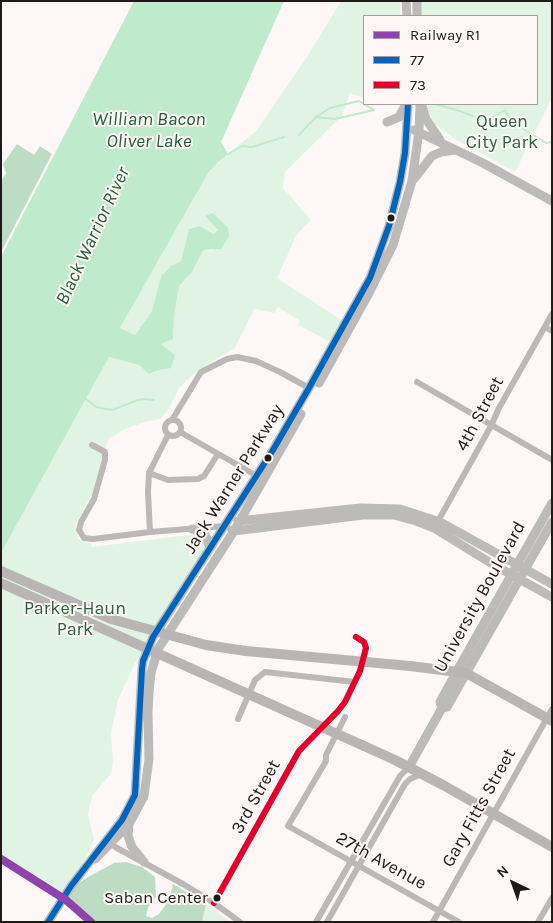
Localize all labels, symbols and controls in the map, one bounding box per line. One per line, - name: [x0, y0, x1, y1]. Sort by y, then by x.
- legend: [363, 15, 538, 105]
- text: Railway R1: [410, 26, 480, 44]
- text: 77: [410, 51, 424, 69]
- text: 73: [410, 76, 426, 94]
- water label: William Bacon Oliver Lake: [92, 109, 206, 153]
- park label: Queen City Park: [466, 111, 538, 154]
- water label: Black Warrior River: [51, 163, 135, 309]
- unlabelled marker: [386, 213, 396, 223]
- street label: 4th Street: [451, 373, 509, 455]
- street label: Jack Warner Parkway: [179, 401, 289, 557]
- unlabelled marker: [263, 453, 273, 463]
- street label: University Boulevard: [430, 518, 530, 676]
- park label: Parker-Haun Park: [24, 598, 126, 640]
- street label: Gary Fitts Street: [438, 745, 520, 871]
- street label: 3rd Street: [227, 756, 285, 838]
- street label: 27th Avenue: [332, 827, 430, 895]
- north arrow: [488, 858, 538, 908]
- text: N: [493, 862, 512, 881]
- place label: Saban Center: [104, 888, 208, 908]
- marker: Saban Center: [212, 893, 222, 903]

